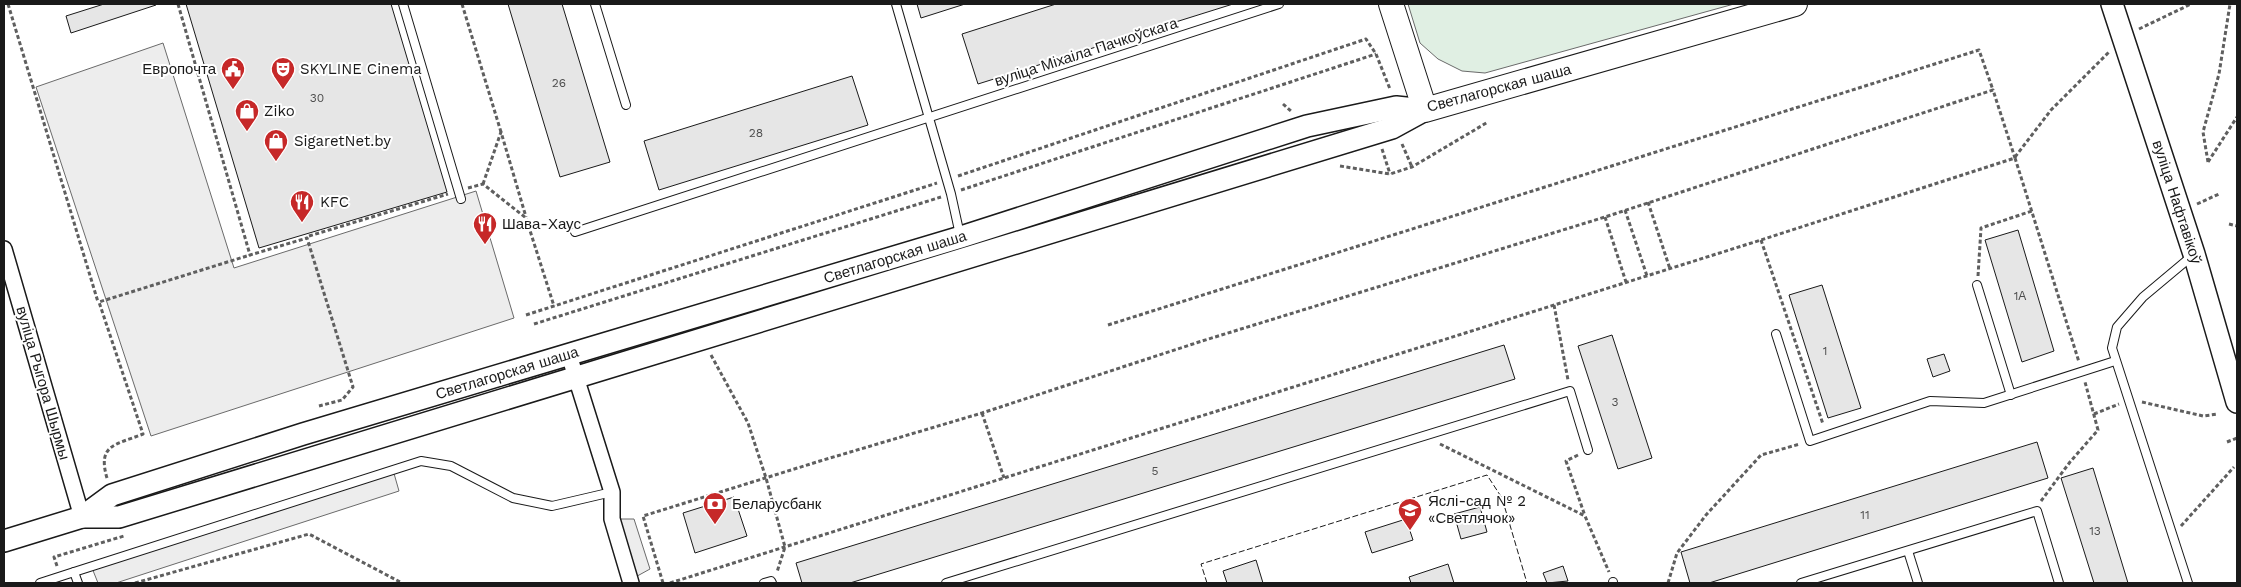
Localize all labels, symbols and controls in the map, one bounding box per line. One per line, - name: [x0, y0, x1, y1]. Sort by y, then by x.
- street label: вуліца Міхаіла Пачкоўскага: [992, 14, 1180, 90]
- public building icon: Европочта: [220, 56, 246, 90]
- theatre icon: SKYLINE Cinema: [270, 56, 296, 90]
- place label: Европочта: [142, 60, 217, 78]
- place label: SKYLINE Cinema: [300, 60, 422, 78]
- street label: Светлагорская шаша: [1425, 60, 1574, 116]
- house number: 26: [552, 76, 566, 90]
- house number: 30: [310, 91, 324, 105]
- shop icon: Ziko: [234, 98, 260, 132]
- place label: Ziko: [264, 102, 295, 120]
- house number: 28: [749, 126, 763, 140]
- shop icon: SigaretNet.by: [263, 128, 289, 162]
- place label: SigaretNet.by: [294, 132, 391, 150]
- street label: вуліца Нафтавікоў: [2148, 138, 2206, 267]
- restaurant icon: KFC: [289, 189, 315, 223]
- place label: KFC: [320, 193, 349, 211]
- restaurant icon: Шава-Хаус: [472, 211, 498, 245]
- place label: Шава-Хаус: [502, 215, 581, 233]
- street label: Светлагорская шаша: [821, 226, 969, 287]
- house number: 1А: [2014, 289, 2026, 303]
- street label: вуліца Рыгора Шырмы: [12, 304, 74, 462]
- street label: Светлагорская шаша: [433, 342, 581, 403]
- house number: 1: [1823, 344, 1827, 358]
- house number: 3: [1612, 395, 1619, 409]
- house number: 5: [1152, 464, 1159, 478]
- bank icon: Беларусбанк: [702, 491, 728, 525]
- place label: Яслі-сад № 2 «Светлячок»: [1428, 492, 1526, 527]
- place label: Беларусбанк: [732, 495, 822, 513]
- school or university icon: Яслі-сад № 2 «Светлячок»: [1397, 497, 1423, 531]
- house number: 11: [1860, 508, 1870, 522]
- house number: 13: [2089, 524, 2101, 538]

